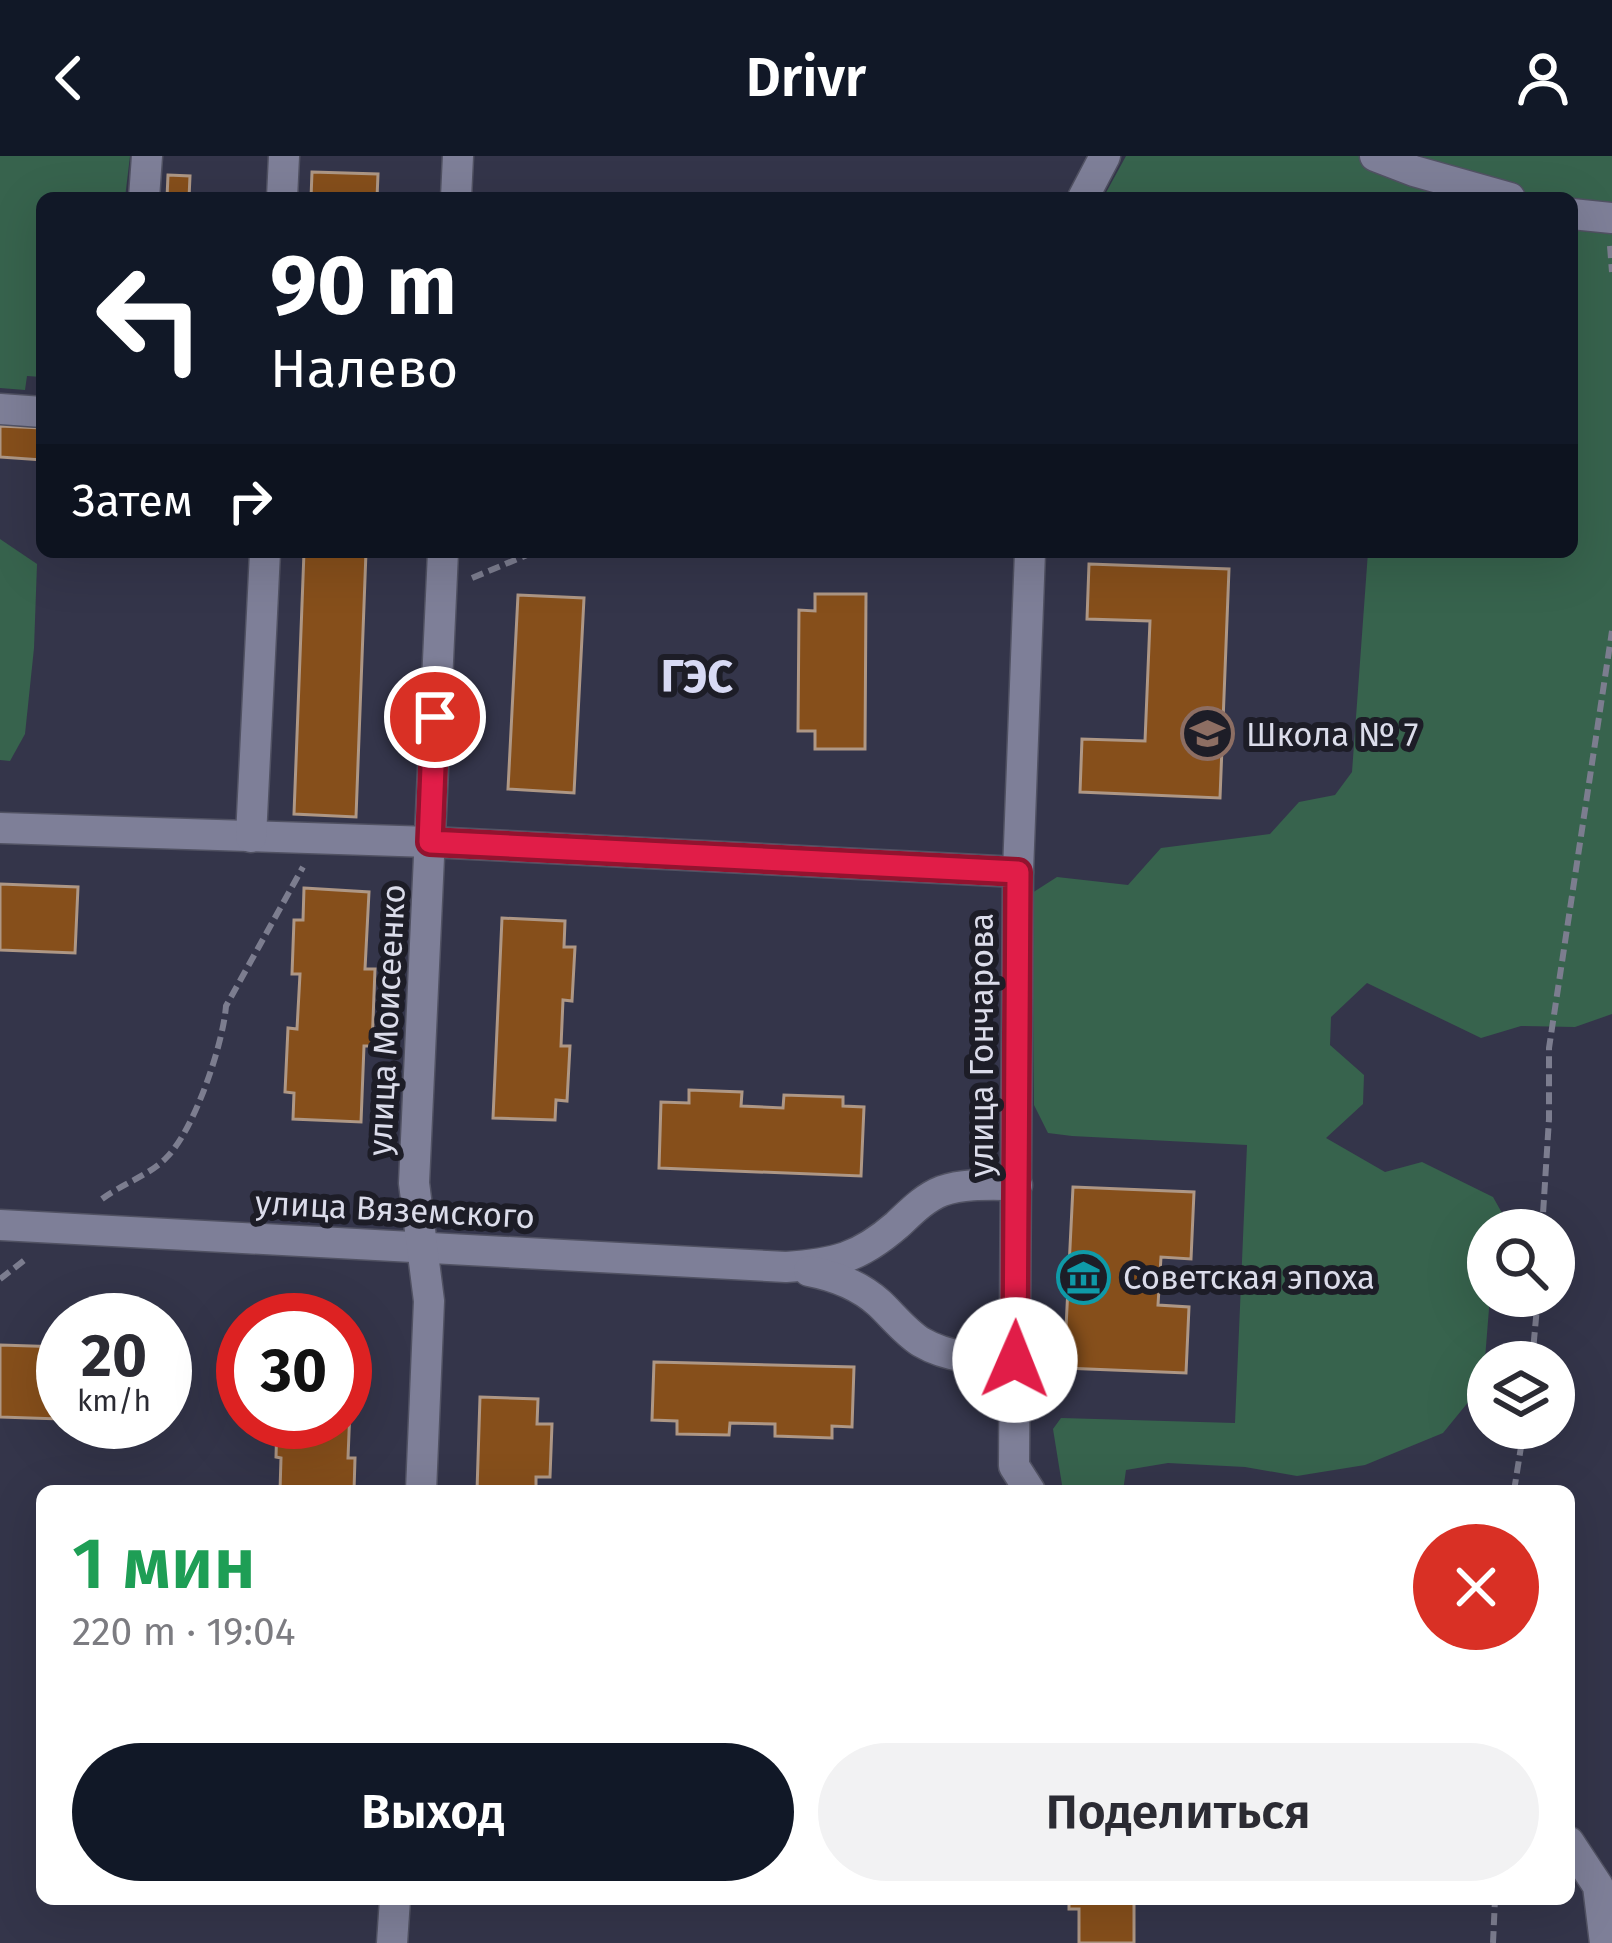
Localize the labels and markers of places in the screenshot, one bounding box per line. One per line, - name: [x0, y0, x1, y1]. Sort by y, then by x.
- pin: [384, 666, 486, 768]
- school or university icon: Школа № 7: [1179, 706, 1235, 762]
- place label: Школа № 7: [1246, 715, 1418, 755]
- museum icon: Советская эпоха: [1056, 1249, 1112, 1305]
- place label: Советская эпоха: [1123, 1258, 1375, 1298]

